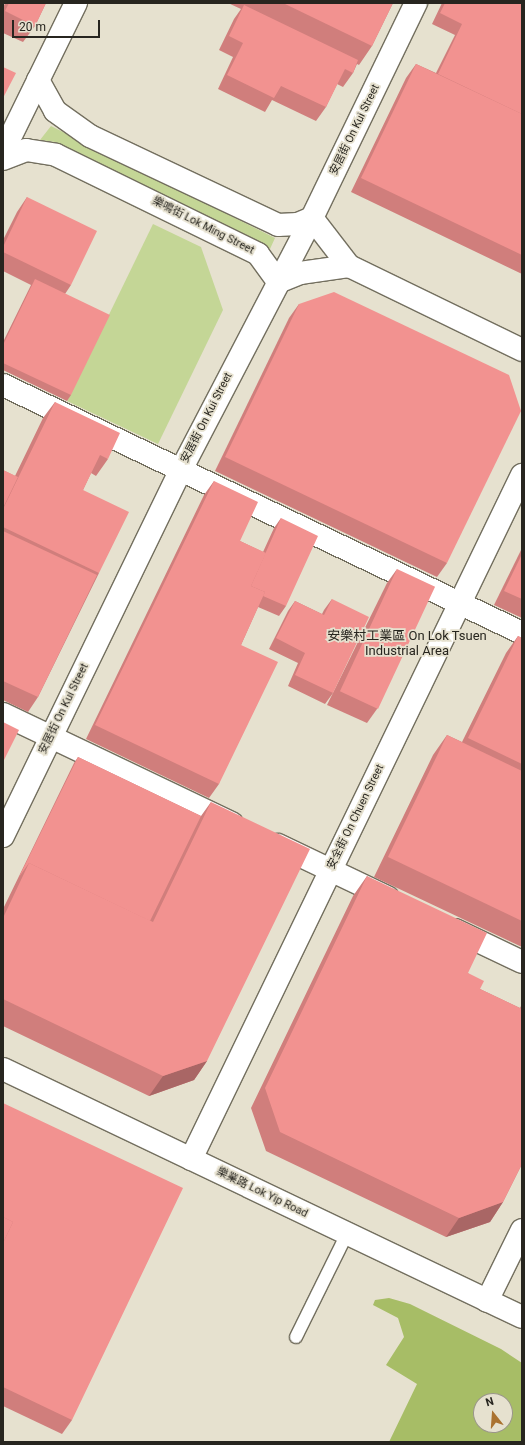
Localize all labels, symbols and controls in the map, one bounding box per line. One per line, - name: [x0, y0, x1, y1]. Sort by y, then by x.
- scale bar: [14, 12, 102, 38]
- text: 20 m: [19, 20, 46, 34]
- street label: 安居街 On Kui Street: [327, 82, 383, 178]
- street label: 樂鳴街 Lok Ming Street: [150, 195, 256, 257]
- street label: 安居街 On Kui Street: [179, 371, 235, 465]
- district label: 安樂村工業區 On Lok Tsuen Industrial Area: [327, 629, 487, 660]
- street label: 安居街 On Kui Street: [36, 661, 92, 757]
- street label: 安全街 On Chuen Street: [325, 762, 387, 872]
- street label: 樂業路 Lok Yip Road: [214, 1165, 310, 1221]
- north arrow: [473, 1393, 513, 1433]
- text: N: [484, 1395, 495, 1409]

